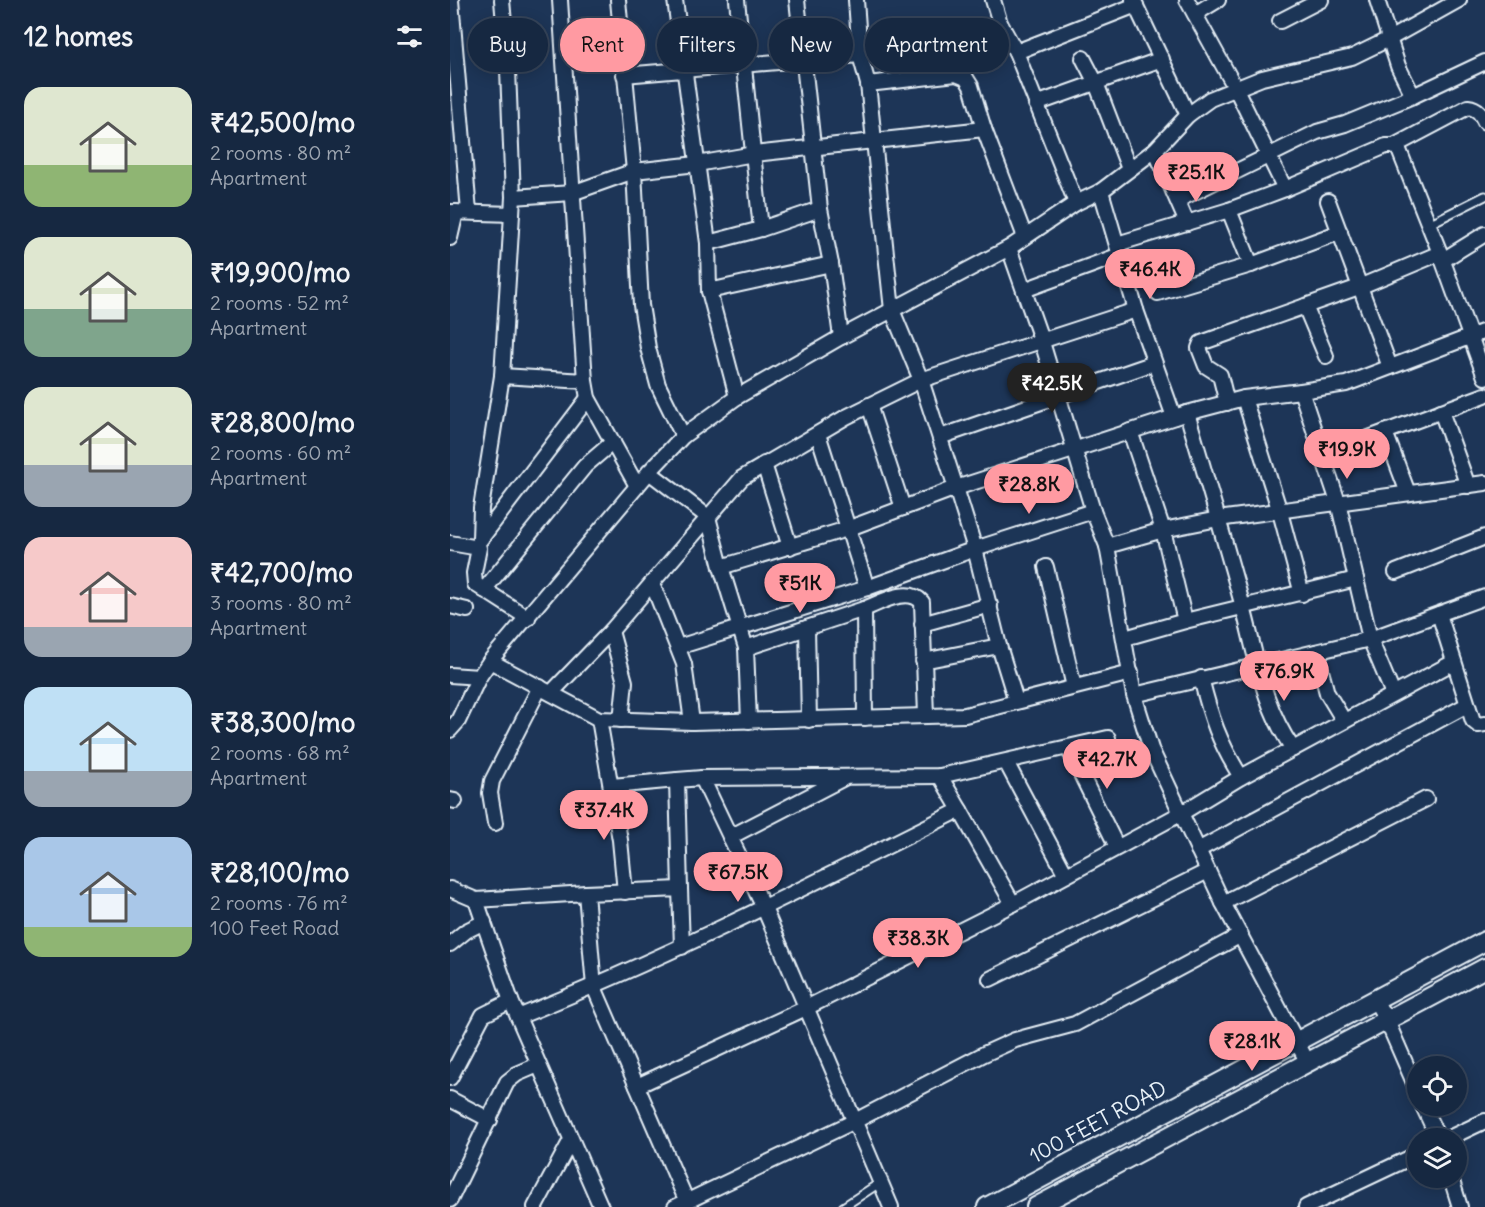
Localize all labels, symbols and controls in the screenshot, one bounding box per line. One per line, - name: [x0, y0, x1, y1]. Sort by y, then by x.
- chip: Buy: [468, 18, 548, 72]
- chip: Rent: [560, 18, 645, 72]
- chip: Filters: [657, 18, 757, 72]
- chip: New: [769, 18, 853, 72]
- chip: Apartment: [865, 18, 1009, 72]
- text: 12 homes: [24, 20, 133, 53]
- icon: filters: [393, 20, 426, 53]
- text: ₹42,500/mo: [210, 106, 355, 139]
- icon: home: [72, 111, 144, 183]
- text: 2 rooms · 80 m²: [210, 140, 351, 165]
- pin: ₹25.1K: [1147, 152, 1245, 203]
- text: ₹25.1K: [1167, 159, 1225, 184]
- text: Apartment: [210, 165, 307, 190]
- pin: ₹46.4K: [1101, 249, 1199, 300]
- text: ₹19,900/mo: [210, 256, 350, 289]
- text: ₹46.4K: [1119, 256, 1181, 281]
- icon: home: [72, 261, 144, 333]
- text: 2 rooms · 52 m²: [210, 290, 349, 315]
- text: Apartment: [210, 315, 307, 340]
- pin: ₹42.5K: [1003, 363, 1101, 414]
- text: ₹42.5K: [1021, 370, 1083, 395]
- text: ₹28,800/mo: [210, 406, 355, 439]
- icon: home: [72, 411, 144, 483]
- pin: ₹19.9K: [1298, 429, 1396, 480]
- text: ₹19.9K: [1318, 436, 1376, 461]
- text: 2 rooms · 60 m²: [210, 440, 351, 465]
- pin: ₹28.8K: [980, 464, 1078, 515]
- text: Apartment: [210, 465, 307, 490]
- text: ₹28.8K: [998, 471, 1060, 496]
- text: ₹42,700/mo: [210, 556, 353, 589]
- icon: home: [72, 561, 144, 633]
- pin: ₹51K: [764, 563, 836, 614]
- text: ₹51K: [778, 570, 822, 595]
- text: 3 rooms · 80 m²: [210, 590, 352, 615]
- text: Apartment: [210, 615, 307, 640]
- pin: ₹76.9K: [1235, 651, 1333, 702]
- text: ₹76.9K: [1254, 658, 1314, 683]
- text: ₹38,300/mo: [210, 706, 355, 739]
- icon: home: [72, 711, 144, 783]
- pin: ₹42.7K: [1058, 739, 1156, 790]
- text: 2 rooms · 68 m²: [210, 740, 350, 765]
- text: ₹42.7K: [1077, 746, 1137, 771]
- text: Apartment: [210, 765, 307, 790]
- pin: ₹37.4K: [555, 790, 653, 841]
- text: ₹37.4K: [574, 797, 634, 822]
- pin: ₹67.5K: [689, 852, 787, 903]
- text: ₹28,100/mo: [210, 856, 349, 889]
- text: ₹67.5K: [708, 859, 768, 884]
- icon: home: [72, 861, 144, 933]
- text: 2 rooms · 76 m²: [210, 890, 348, 915]
- text: 100 Feet Road: [210, 915, 339, 940]
- pin: ₹38.3K: [869, 918, 967, 969]
- text: ₹38.3K: [887, 925, 949, 950]
- pin: ₹28.1K: [1203, 1021, 1301, 1072]
- text: ₹28.1K: [1223, 1028, 1281, 1053]
- map controls: [1407, 1056, 1467, 1188]
- button: locate: [1407, 1056, 1467, 1116]
- street label: 100 FEET ROAD: [1025, 1074, 1171, 1169]
- button: layers: [1407, 1128, 1467, 1188]

